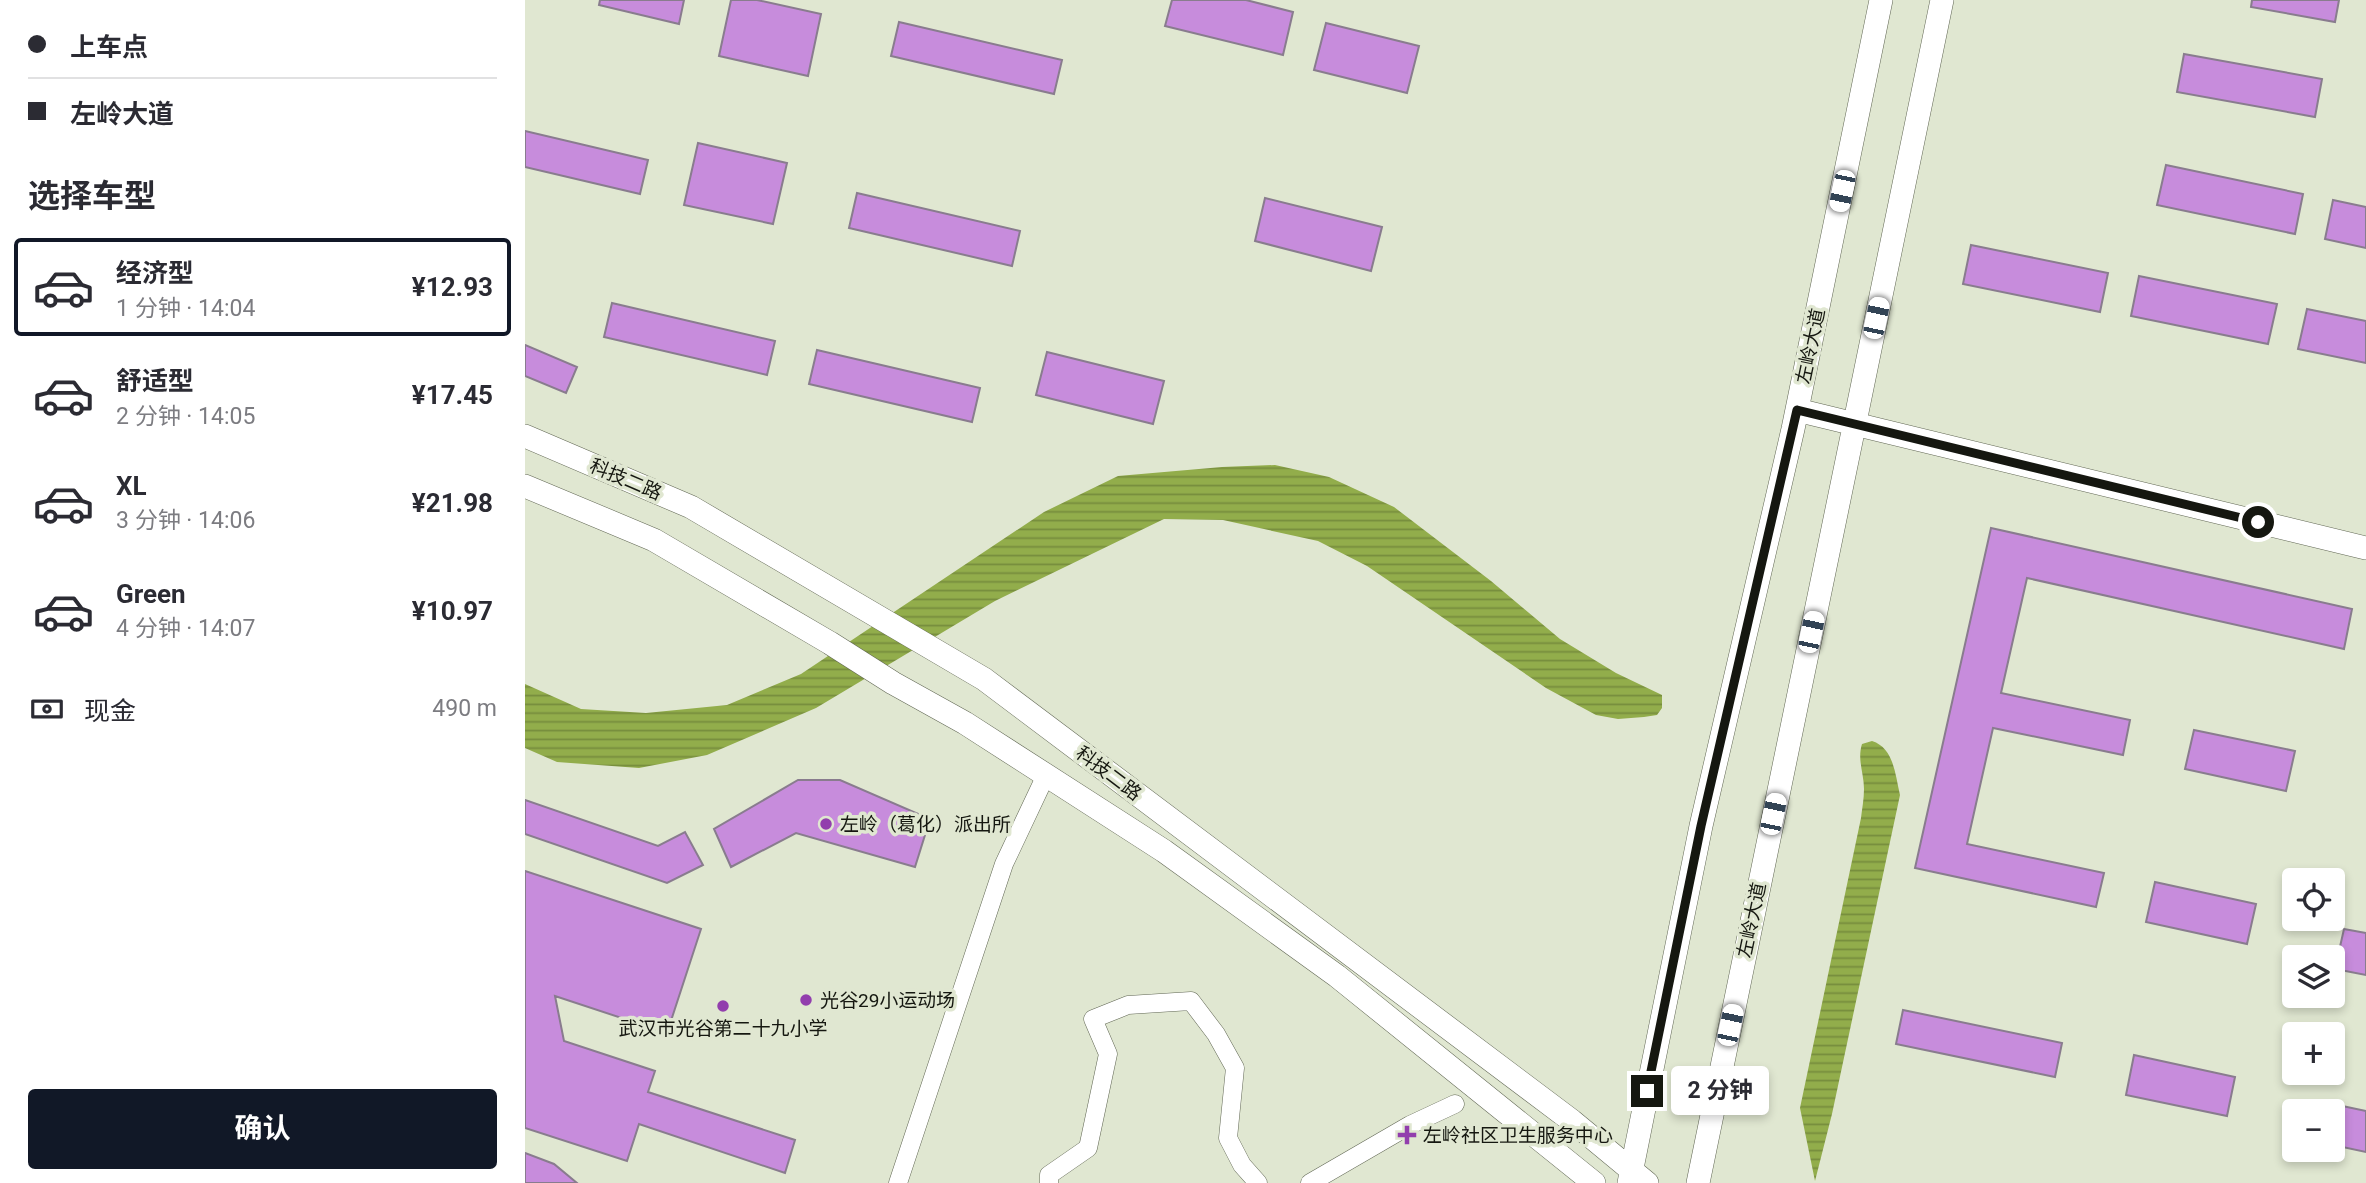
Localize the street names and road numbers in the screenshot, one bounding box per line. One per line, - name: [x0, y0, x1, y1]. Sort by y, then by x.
- street label: 左岭大道: [1791, 307, 1830, 386]
- street label: 科技二路: [586, 454, 665, 505]
- street label: 科技二路: [1071, 741, 1146, 805]
- street label: 左岭大道: [1732, 881, 1771, 960]

